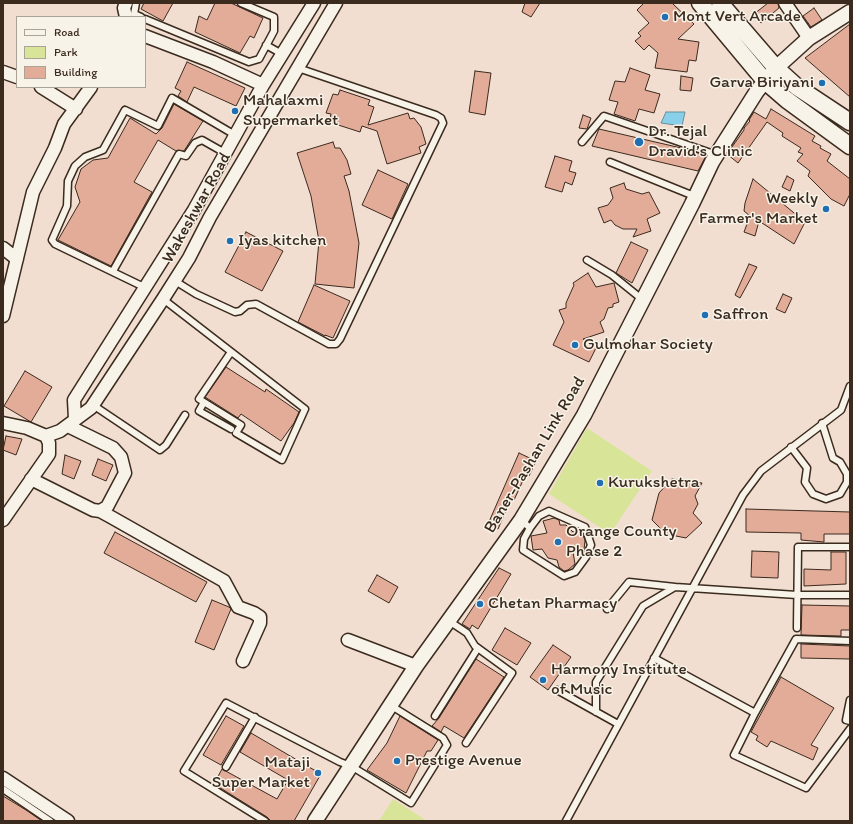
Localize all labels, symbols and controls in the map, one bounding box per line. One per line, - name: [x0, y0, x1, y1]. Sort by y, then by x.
- place label: Mont Vert Arcade: [673, 7, 801, 27]
- marker: Mont Vert Arcade: [660, 12, 670, 22]
- legend: [16, 16, 146, 88]
- text: Road: [54, 25, 80, 39]
- text: Park: [54, 45, 78, 59]
- text: Building: [54, 65, 97, 79]
- place label: Garva Biriyani: [709, 73, 814, 93]
- marker: Garva Biriyani: [817, 78, 827, 88]
- place label: Mahalaxmi Supermarket: [243, 91, 338, 131]
- marker: Mahalaxmi Supermarket: [230, 106, 240, 116]
- place label: Dr. Tejal Dravid’s Clinic: [648, 122, 752, 162]
- marker: Dr. Tejal Dravid’s Clinic: [633, 136, 645, 148]
- street label: Wakeshwar Road: [158, 149, 236, 267]
- place label: Weekly Farmer's Market: [699, 189, 818, 229]
- marker: Weekly Farmer's Market: [821, 204, 831, 214]
- place label: Iyas kitchen: [238, 231, 326, 251]
- marker: Iyas kitchen: [225, 236, 235, 246]
- place label: Saffron: [713, 305, 768, 325]
- marker: Saffron: [700, 310, 710, 320]
- place label: Gulmohar Society: [583, 335, 713, 355]
- marker: Gulmohar Society: [570, 340, 580, 350]
- street label: Baner-Pashan Link Road: [480, 373, 590, 537]
- place label: Kurukshetra: [608, 473, 700, 493]
- marker: Kurukshetra: [595, 478, 605, 488]
- place label: Orange County Phase 2: [566, 522, 677, 562]
- marker: Orange County Phase 2: [553, 537, 563, 547]
- place label: Chetan Pharmacy: [488, 594, 617, 614]
- marker: Chetan Pharmacy: [475, 599, 485, 609]
- place label: Harmony Institute of Music: [551, 660, 687, 700]
- marker: Harmony Institute of Music: [538, 675, 548, 685]
- place label: Prestige Avenue: [405, 751, 522, 771]
- place label: Mataji Super Market: [212, 753, 310, 793]
- marker: Prestige Avenue: [392, 756, 402, 766]
- marker: Mataji Super Market: [313, 768, 323, 778]

